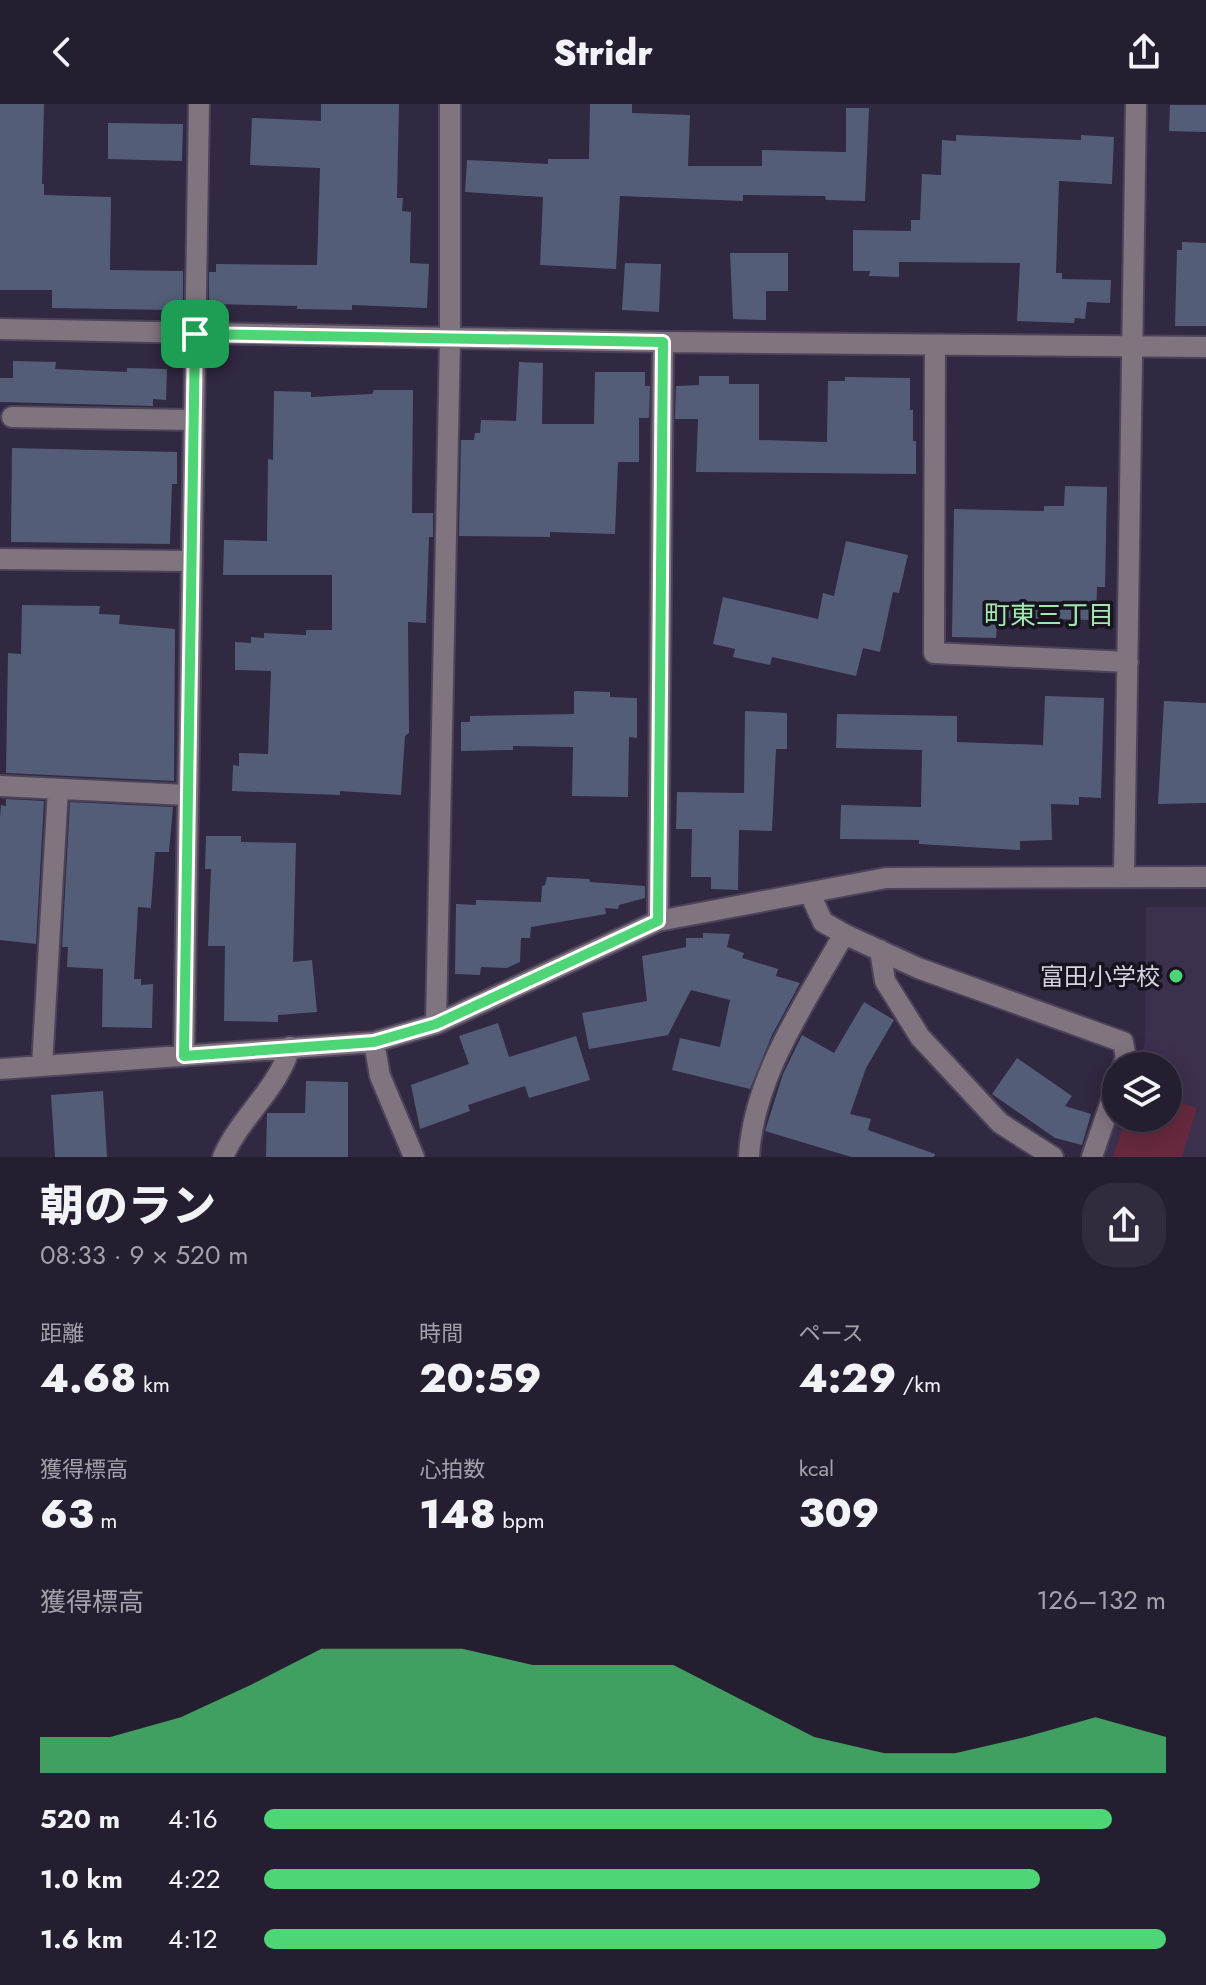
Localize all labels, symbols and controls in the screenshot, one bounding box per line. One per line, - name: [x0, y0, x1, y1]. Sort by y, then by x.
- text: Stridr: [553, 26, 653, 78]
- icon: back: [40, 30, 84, 74]
- icon: share: [1122, 30, 1166, 74]
- pin: [161, 300, 229, 368]
- icon: arrive: [173, 312, 217, 356]
- district label: 町東三丁目: [984, 596, 1114, 634]
- place label: 富田小学校: [1040, 959, 1160, 994]
- marker: 富田小学校: [1167, 967, 1185, 985]
- map controls: [1102, 1052, 1182, 1132]
- button: layers: [1102, 1052, 1182, 1132]
- text: 朝のラン: [40, 1174, 216, 1238]
- button: share: [1082, 1183, 1166, 1267]
- text: 08:33 · 9 × 520 m: [40, 1236, 249, 1274]
- text: 距離: [40, 1317, 84, 1349]
- text: 時間: [419, 1317, 463, 1349]
- text: ペース: [799, 1317, 864, 1349]
- text: 4.68: [40, 1349, 136, 1407]
- text: 20:59: [419, 1349, 542, 1407]
- text: 4:29: [799, 1349, 896, 1407]
- text: km: [136, 1368, 170, 1400]
- text: /km: [896, 1368, 941, 1400]
- text: kcal: [799, 1452, 834, 1484]
- text: 獲得標高: [40, 1453, 128, 1485]
- text: 心拍数: [419, 1453, 485, 1485]
- text: 309: [799, 1484, 880, 1542]
- text: 63: [40, 1485, 94, 1543]
- text: 148: [419, 1485, 496, 1543]
- text: m: [94, 1504, 117, 1536]
- text: bpm: [496, 1504, 545, 1536]
- text: 126–132 m: [1037, 1581, 1166, 1619]
- text: 獲得標高: [40, 1583, 144, 1621]
- text: 520 m: [40, 1800, 120, 1838]
- text: 4:16: [168, 1800, 218, 1838]
- text: 1.0 km: [40, 1860, 123, 1898]
- text: 4:22: [168, 1860, 221, 1898]
- text: 1.6 km: [40, 1920, 123, 1958]
- text: 4:12: [168, 1920, 217, 1958]

